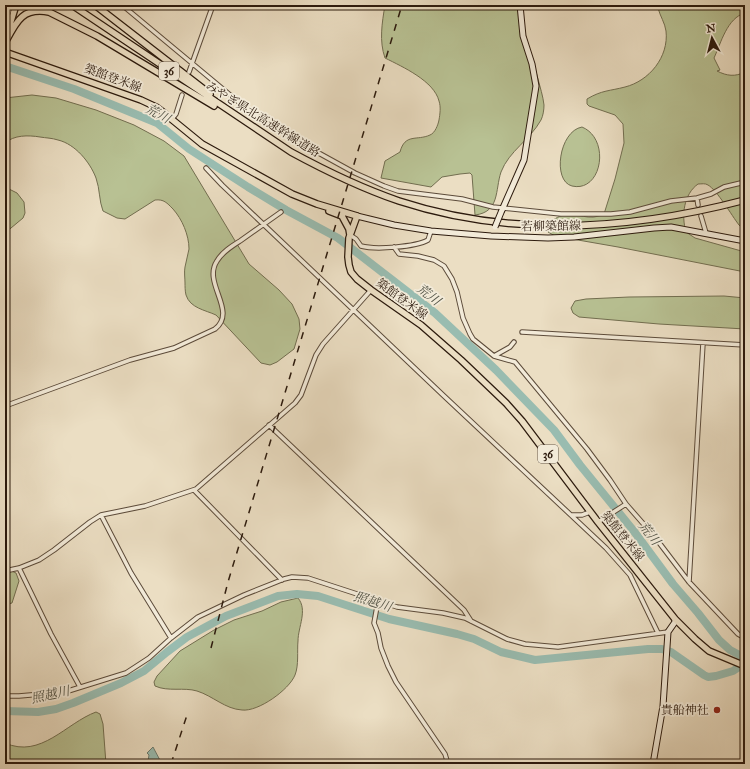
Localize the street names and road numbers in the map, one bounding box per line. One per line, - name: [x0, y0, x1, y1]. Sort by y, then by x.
- street label: 築館登米線: [82, 61, 144, 95]
- road number: 36: [159, 62, 179, 80]
- street label: みやぎ県北高速幹線道路: [203, 78, 323, 160]
- street label: 若柳築館線: [521, 218, 581, 234]
- street label: 築館登米線: [374, 276, 430, 322]
- road number: 36: [538, 445, 558, 463]
- street label: 築館登米線: [599, 508, 647, 564]

